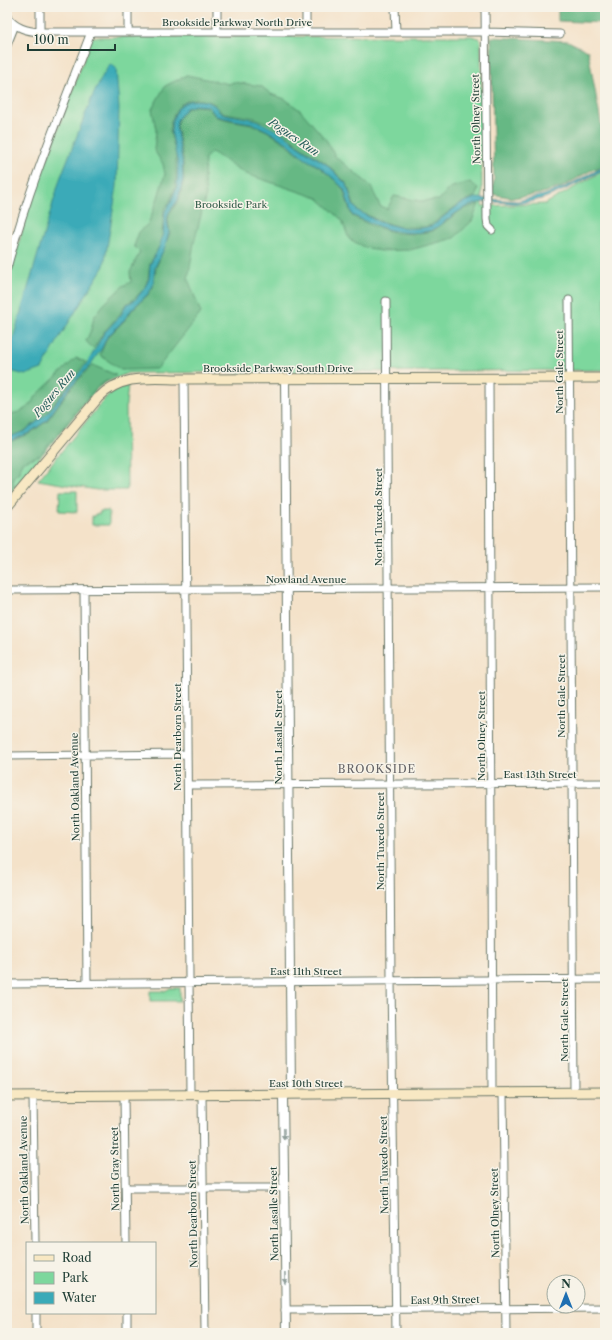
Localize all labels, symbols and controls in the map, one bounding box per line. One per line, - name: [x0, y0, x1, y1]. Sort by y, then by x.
- street label: Brookside Parkway North Drive: [162, 16, 312, 29]
- scale bar: [28, 26, 115, 52]
- text: 100 m: [34, 32, 69, 47]
- street label: North Olney Street: [469, 73, 483, 164]
- water label: Pogues Run: [265, 114, 322, 159]
- park label: Brookside Park: [195, 198, 268, 211]
- street label: North Gale Street: [553, 330, 566, 414]
- street label: Brookside Parkway South Drive: [203, 362, 353, 375]
- water label: Pogues Run: [29, 366, 78, 420]
- street label: North Tuxedo Street: [372, 467, 385, 566]
- street label: Nowland Avenue: [266, 573, 347, 586]
- street label: North Gale Street: [555, 654, 568, 738]
- street label: North Dearborn Street: [171, 683, 184, 791]
- street label: North Lasalle Street: [272, 689, 285, 784]
- street label: North Olney Street: [475, 691, 488, 781]
- street label: North Oakland Avenue: [68, 732, 82, 841]
- district label: BROOKSIDE: [338, 762, 416, 776]
- street label: East 13th Street: [503, 768, 577, 781]
- street label: North Tuxedo Street: [374, 791, 387, 890]
- street label: East 11th Street: [270, 965, 342, 978]
- street label: North Gale Street: [558, 978, 571, 1062]
- street label: East 10th Street: [269, 1077, 343, 1090]
- street label: North Oakland Avenue: [17, 1115, 31, 1224]
- street label: North Tuxedo Street: [377, 1115, 391, 1214]
- street label: North Gray Street: [108, 1126, 122, 1211]
- one-way arrow: [281, 1128, 287, 1141]
- street label: North Dearborn Street: [186, 1160, 200, 1268]
- street label: North Lasalle Street: [267, 1166, 281, 1262]
- street label: North Olney Street: [488, 1167, 502, 1258]
- legend: [26, 1242, 156, 1314]
- text: Road: [62, 1250, 92, 1265]
- text: Park: [62, 1270, 89, 1285]
- one-way arrow: [282, 1272, 288, 1285]
- north arrow: [546, 1274, 586, 1314]
- text: N: [561, 1277, 571, 1291]
- text: Water: [61, 1290, 96, 1305]
- street label: East 9th Street: [410, 1293, 480, 1307]

